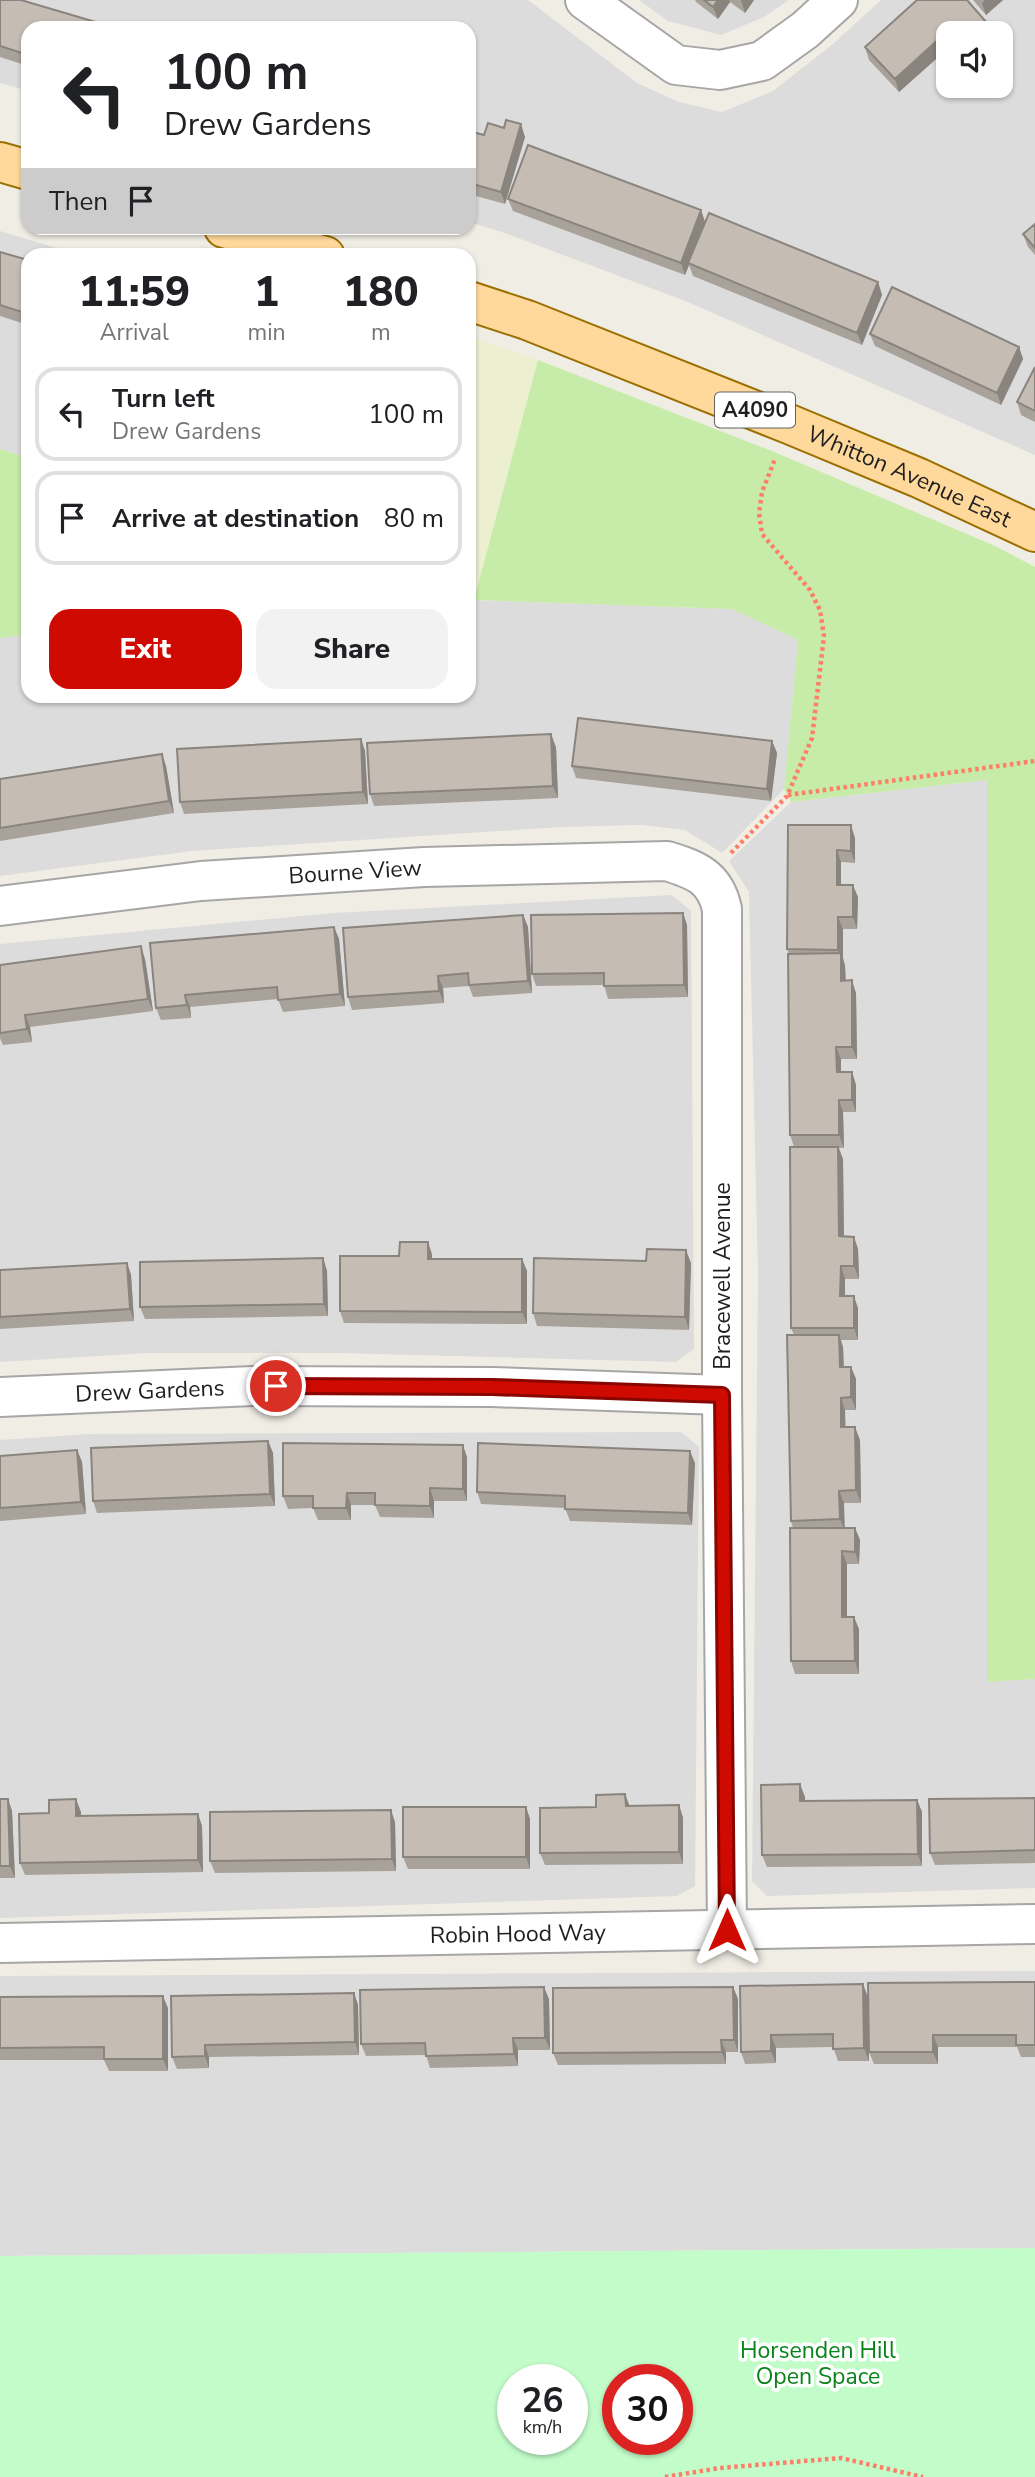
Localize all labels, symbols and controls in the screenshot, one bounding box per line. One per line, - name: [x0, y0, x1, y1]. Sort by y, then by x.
- map controls: [936, 21, 1013, 98]
- button: sound: [936, 21, 1013, 98]
- text: 100 m: [164, 39, 308, 106]
- icon: left: [49, 49, 140, 140]
- text: Drew Gardens: [164, 103, 372, 146]
- icon: arrive: [122, 182, 160, 220]
- text: Then: [49, 184, 108, 219]
- text: 11:59: [78, 264, 190, 321]
- text: 1: [254, 264, 279, 321]
- text: 180: [343, 264, 419, 321]
- text: Arrival: [100, 317, 169, 348]
- text: min: [248, 317, 286, 348]
- text: m: [371, 317, 391, 348]
- text: Turn left: [112, 381, 215, 416]
- road number: A4090: [715, 392, 795, 428]
- icon: left: [53, 395, 91, 433]
- text: 100 m: [368, 397, 444, 432]
- text: Drew Gardens: [112, 416, 261, 447]
- street label: Whitton Avenue East: [802, 418, 1017, 535]
- icon: arrive: [53, 499, 91, 537]
- text: Arrive at destination: [112, 501, 359, 536]
- text: 80 m: [384, 501, 444, 536]
- button: Exit: [49, 609, 242, 689]
- button: Share: [256, 609, 448, 689]
- street label: Bourne View: [288, 852, 423, 891]
- street label: Bracewell Avenue: [707, 1182, 738, 1370]
- pin: [246, 1356, 306, 1416]
- icon: arrive: [257, 1367, 295, 1405]
- street label: Drew Gardens: [75, 1372, 225, 1410]
- position arrow: [690, 1893, 764, 1967]
- street label: Robin Hood Way: [430, 1917, 606, 1951]
- park label: Horsenden Hill Open Space: [740, 2335, 896, 2392]
- speed limit sign: 30: [602, 2364, 693, 2455]
- text: 26: [521, 2377, 564, 2424]
- text: km/h: [523, 2415, 562, 2439]

